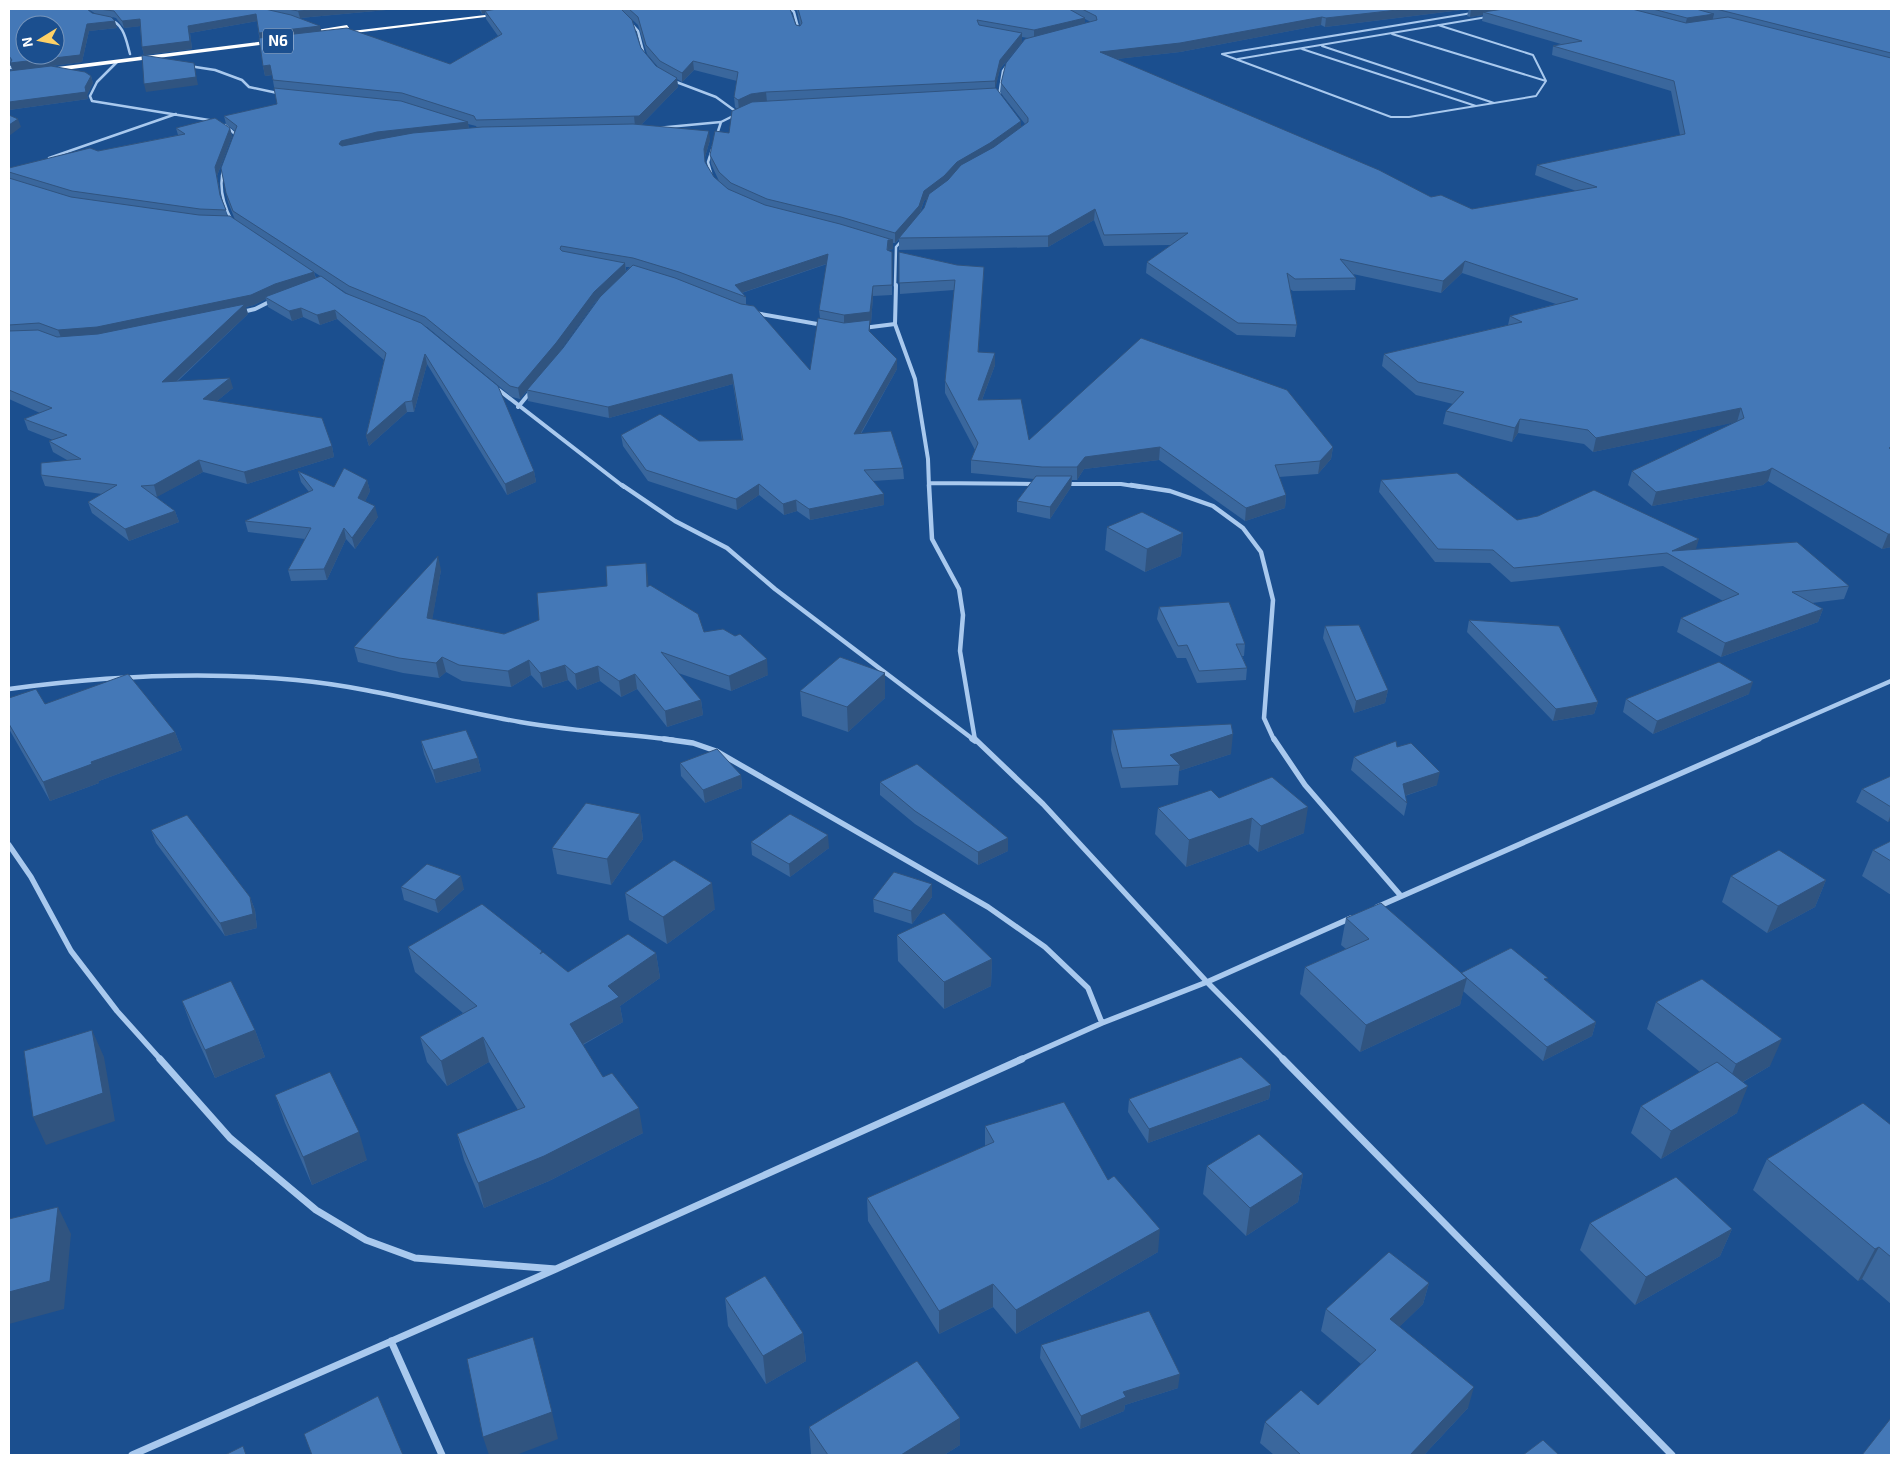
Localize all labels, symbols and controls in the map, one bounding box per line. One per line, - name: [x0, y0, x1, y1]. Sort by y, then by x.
- north arrow: [15, 15, 65, 65]
- road number: N6: [263, 28, 293, 54]
- text: N: [17, 36, 36, 49]

